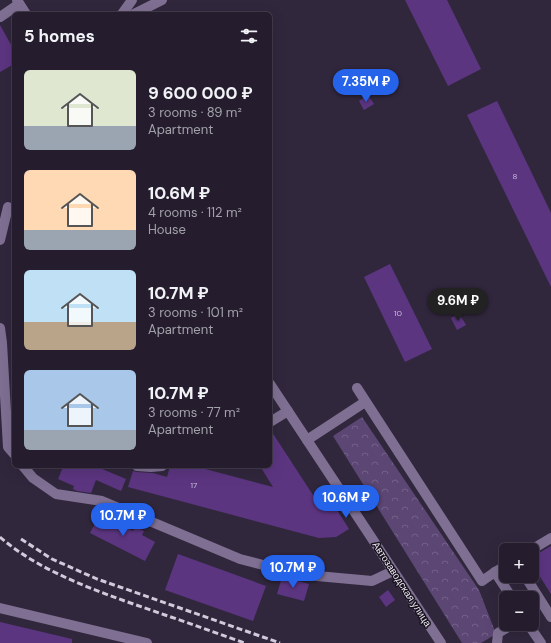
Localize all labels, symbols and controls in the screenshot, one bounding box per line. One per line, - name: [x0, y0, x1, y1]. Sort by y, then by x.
- text: 5 homes: [24, 25, 95, 47]
- icon: filters: [238, 25, 260, 47]
- pin: 7.35M ₽: [329, 69, 403, 103]
- text: 7.35M ₽: [342, 73, 390, 90]
- text: 9 600 000 ₽: [148, 82, 253, 104]
- icon: home: [56, 86, 104, 134]
- text: 3 rooms · 89 m²: [148, 104, 242, 121]
- text: Apartment: [148, 121, 213, 138]
- house number: 8: [513, 171, 518, 181]
- text: 10.6M ₽: [148, 182, 210, 204]
- icon: home: [56, 186, 104, 234]
- text: 4 rooms · 112 m²: [148, 204, 242, 221]
- text: House: [148, 221, 186, 238]
- text: 10.7M ₽: [148, 282, 209, 304]
- icon: home: [56, 286, 104, 334]
- pin: 9.6M ₽: [425, 288, 491, 322]
- text: 9.6M ₽: [437, 292, 479, 309]
- text: 3 rooms · 101 m²: [148, 304, 243, 321]
- house number: 10: [394, 308, 403, 318]
- text: Apartment: [148, 321, 213, 338]
- text: 10.7M ₽: [148, 382, 209, 404]
- icon: home: [56, 386, 104, 434]
- text: 3 rooms · 77 m²: [148, 404, 240, 421]
- text: Apartment: [148, 421, 213, 438]
- house number: 17: [191, 480, 197, 490]
- pin: 10.6M ₽: [309, 485, 383, 519]
- text: 10.6M ₽: [322, 489, 370, 506]
- pin: 10.7M ₽: [86, 503, 160, 537]
- text: 10.7M ₽: [100, 507, 146, 524]
- street label: Автозаводская улица: [370, 539, 435, 629]
- map controls: [499, 543, 539, 631]
- button: +: [499, 543, 539, 583]
- pin: 10.7M ₽: [256, 555, 330, 589]
- text: 10.7M ₽: [270, 559, 316, 576]
- button: −: [499, 591, 539, 631]

